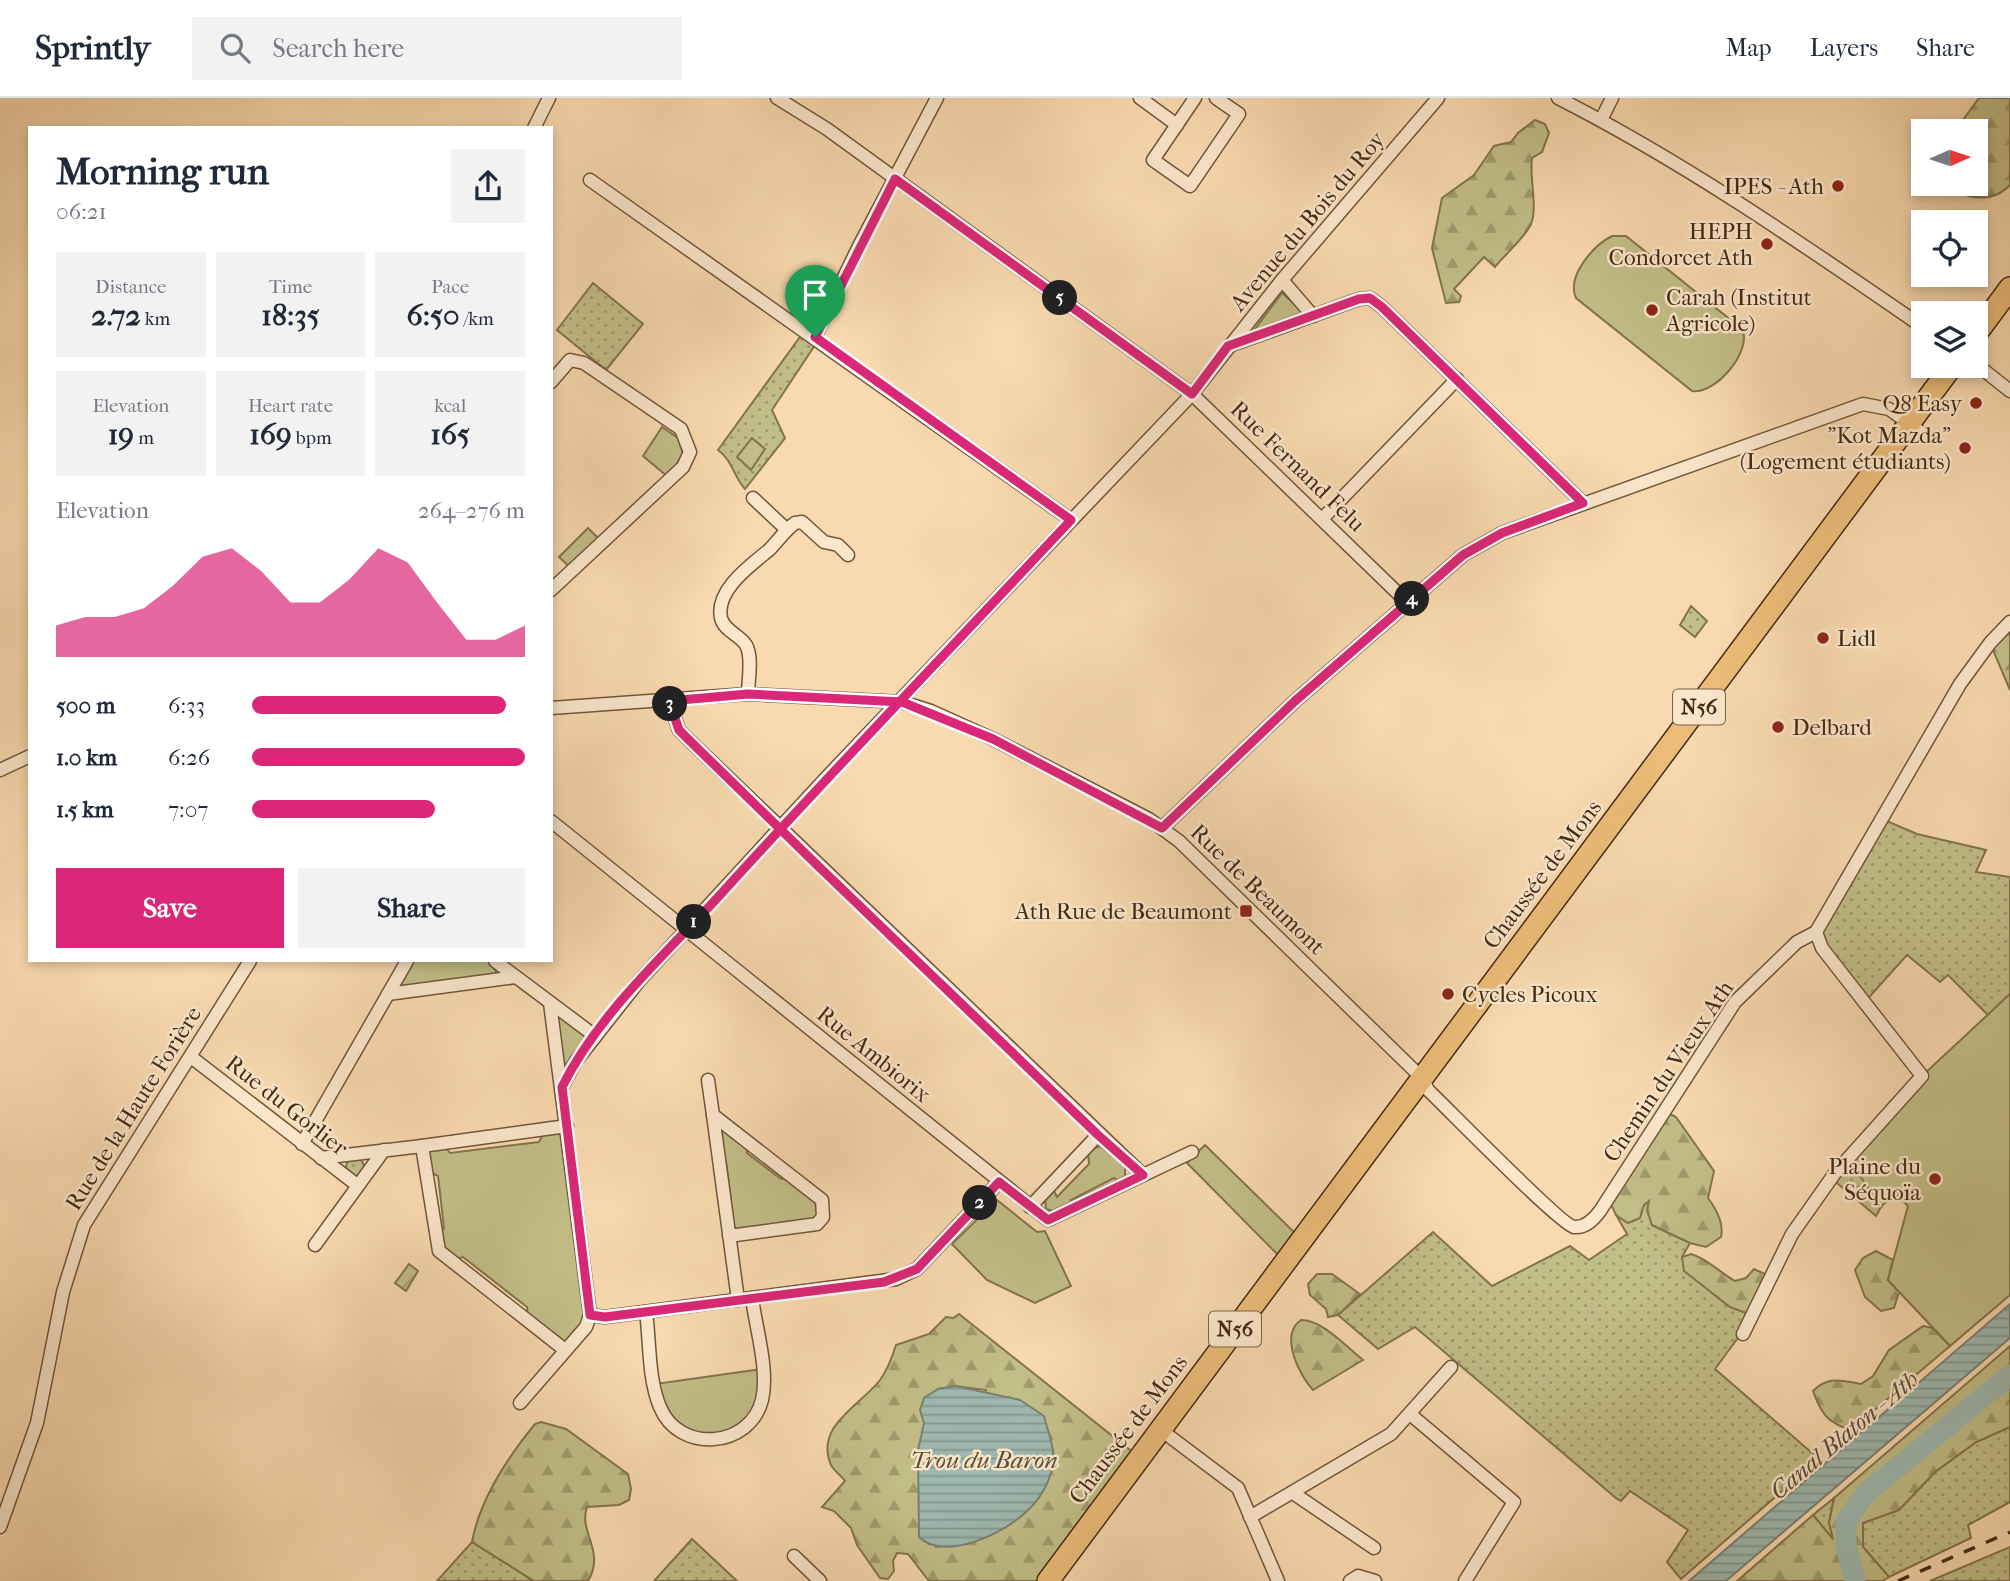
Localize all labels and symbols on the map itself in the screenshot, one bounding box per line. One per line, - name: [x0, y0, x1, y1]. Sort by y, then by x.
- north arrow: [1911, 119, 1988, 196]
- street label: Avenue du Bois du Roy: [1224, 125, 1391, 317]
- place label: IPES - Ath: [1724, 173, 1824, 200]
- marker: IPES - Ath: [1830, 178, 1846, 194]
- place label: HEPH Condorcet Ath: [1609, 218, 1753, 271]
- marker: HEPH Condorcet Ath: [1759, 236, 1775, 252]
- pin: [785, 265, 845, 337]
- pin: 5: [1042, 280, 1078, 316]
- place label: Carah (Institut Agricole): [1665, 284, 1812, 337]
- marker: Carah (Institut Agricole): [1644, 302, 1660, 318]
- place label: Q8 Easy: [1882, 390, 1963, 417]
- street label: Rue Fernand Felu: [1225, 395, 1370, 537]
- marker: Q8 Easy: [1968, 395, 1984, 411]
- place label: "Kot Mazda" (Logement étudiants): [1740, 422, 1951, 475]
- marker: "Kot Mazda" (Logement étudiants): [1957, 440, 1973, 456]
- pin: 4: [1394, 582, 1430, 616]
- place label: Lidl: [1837, 625, 1877, 652]
- marker: Lidl: [1815, 630, 1831, 646]
- pin: 3: [652, 686, 688, 722]
- road number: N56: [1673, 690, 1725, 724]
- place label: Delbard: [1792, 714, 1872, 741]
- marker: Delbard: [1770, 719, 1786, 735]
- street label: Chaussée de Mons: [1478, 794, 1607, 954]
- street label: Rue de Beaumont: [1185, 818, 1330, 960]
- place label: Ath Rue de Beaumont: [1014, 898, 1232, 925]
- marker: Ath Rue de Beaumont: [1238, 903, 1254, 919]
- pin: 1: [676, 904, 712, 940]
- street label: Chemin du Vieux Ath: [1598, 975, 1739, 1167]
- place label: Cycles Picoux: [1462, 981, 1597, 1008]
- marker: Cycles Picoux: [1440, 986, 1456, 1002]
- street label: Rue Ambiorix: [812, 1000, 936, 1108]
- street label: Rue de la Haute Forière: [60, 1001, 207, 1215]
- street label: Rue du Gorlier: [220, 1049, 353, 1162]
- place label: Plaine du Séquoïa: [1828, 1153, 1921, 1206]
- marker: Plaine du Séquoïa: [1927, 1171, 1943, 1187]
- pin: 2: [962, 1186, 998, 1220]
- road number: N56: [1209, 1312, 1261, 1346]
- street label: Chaussée de Mons: [1064, 1349, 1193, 1509]
- water label: Canal Blaton - Ath: [1764, 1365, 1924, 1505]
- water label: Trou du Baron: [910, 1446, 1058, 1474]

